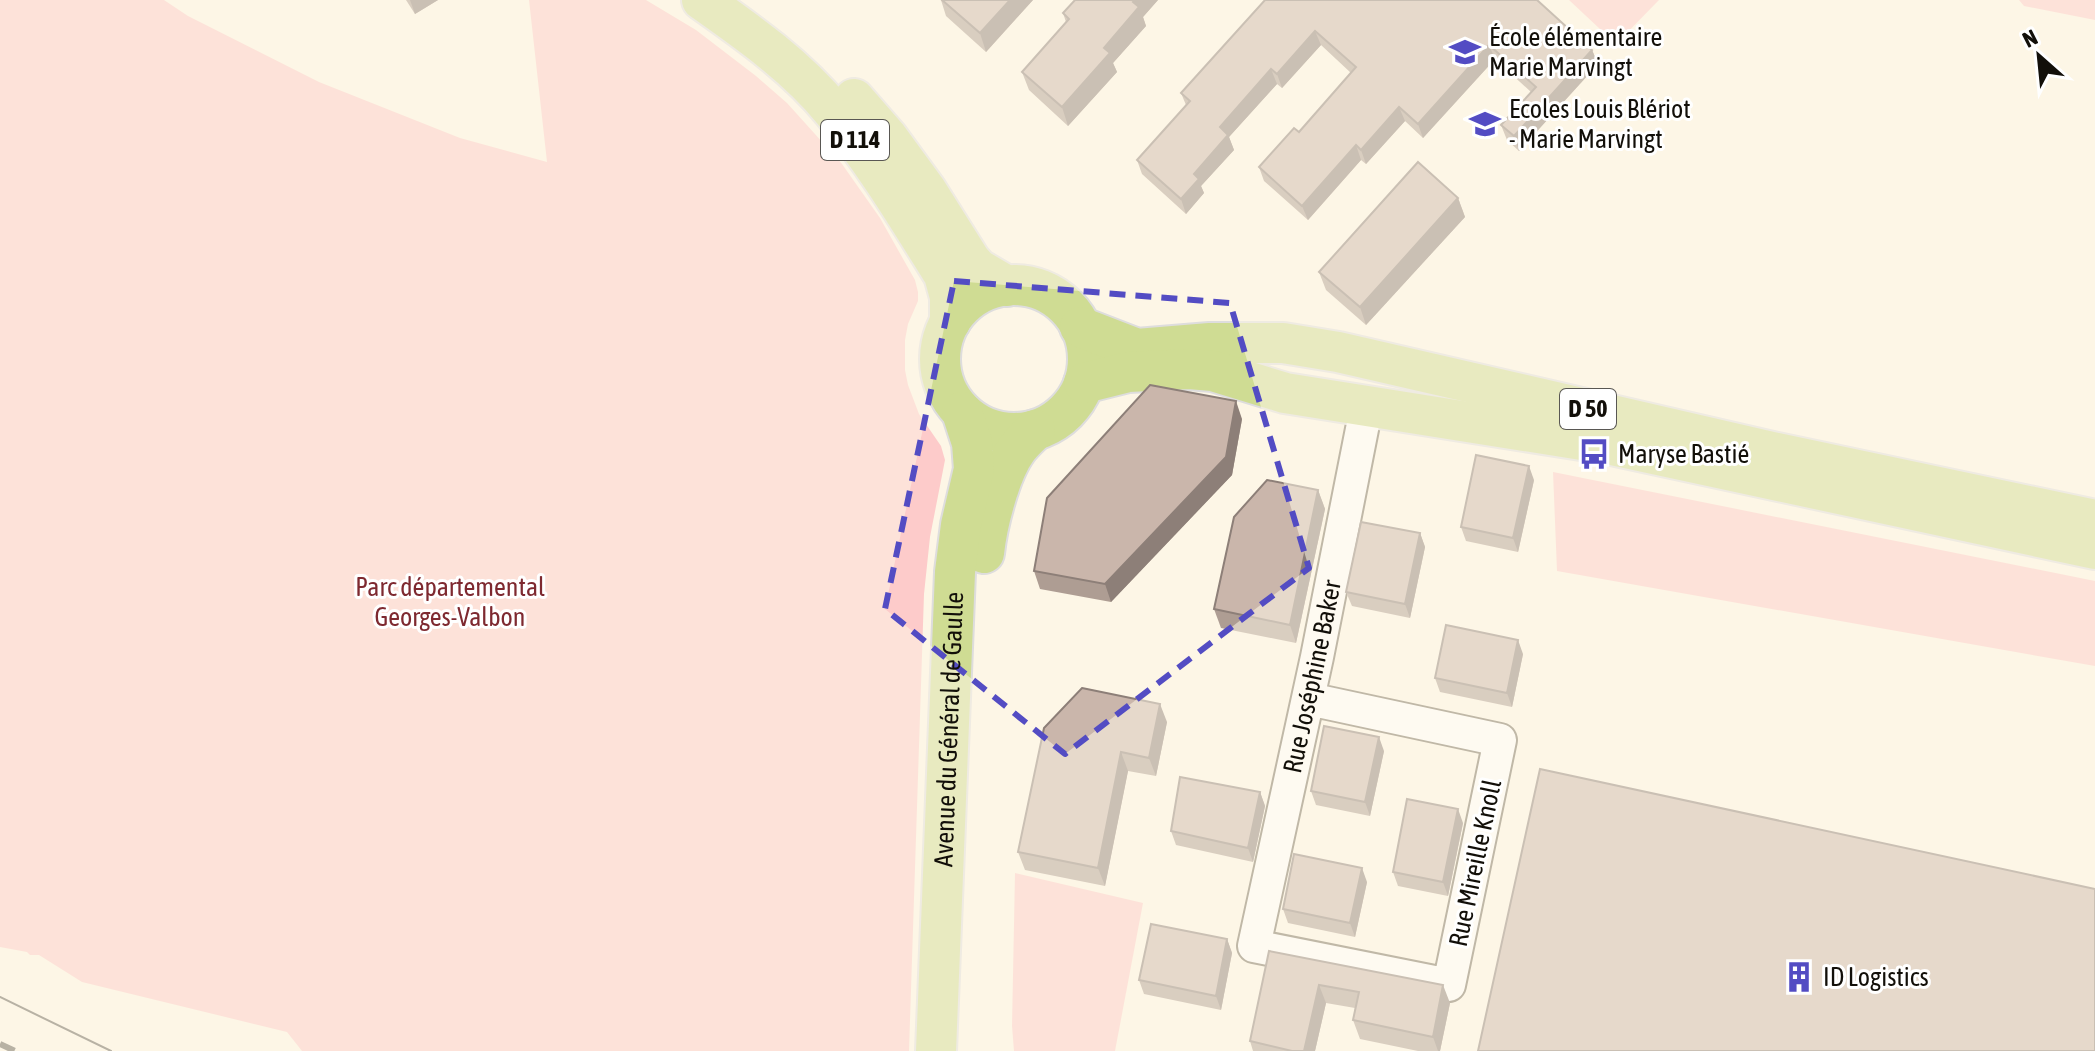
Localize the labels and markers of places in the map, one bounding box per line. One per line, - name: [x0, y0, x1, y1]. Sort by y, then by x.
- place label: École élémentaire Marie Marvingt: [1489, 22, 1662, 82]
- school or university icon: École élémentaire Marie Marvingt: [1448, 35, 1482, 69]
- place label: Ecoles Louis Blériot - Marie Marvingt: [1509, 94, 1691, 154]
- school or university icon: Ecoles Louis Blériot - Marie Marvingt: [1468, 107, 1502, 141]
- bus stop icon: Maryse Bastié: [1577, 437, 1611, 471]
- place label: Maryse Bastié: [1618, 439, 1749, 469]
- building icon: ID Logistics: [1782, 960, 1816, 994]
- place label: ID Logistics: [1823, 962, 1929, 992]

